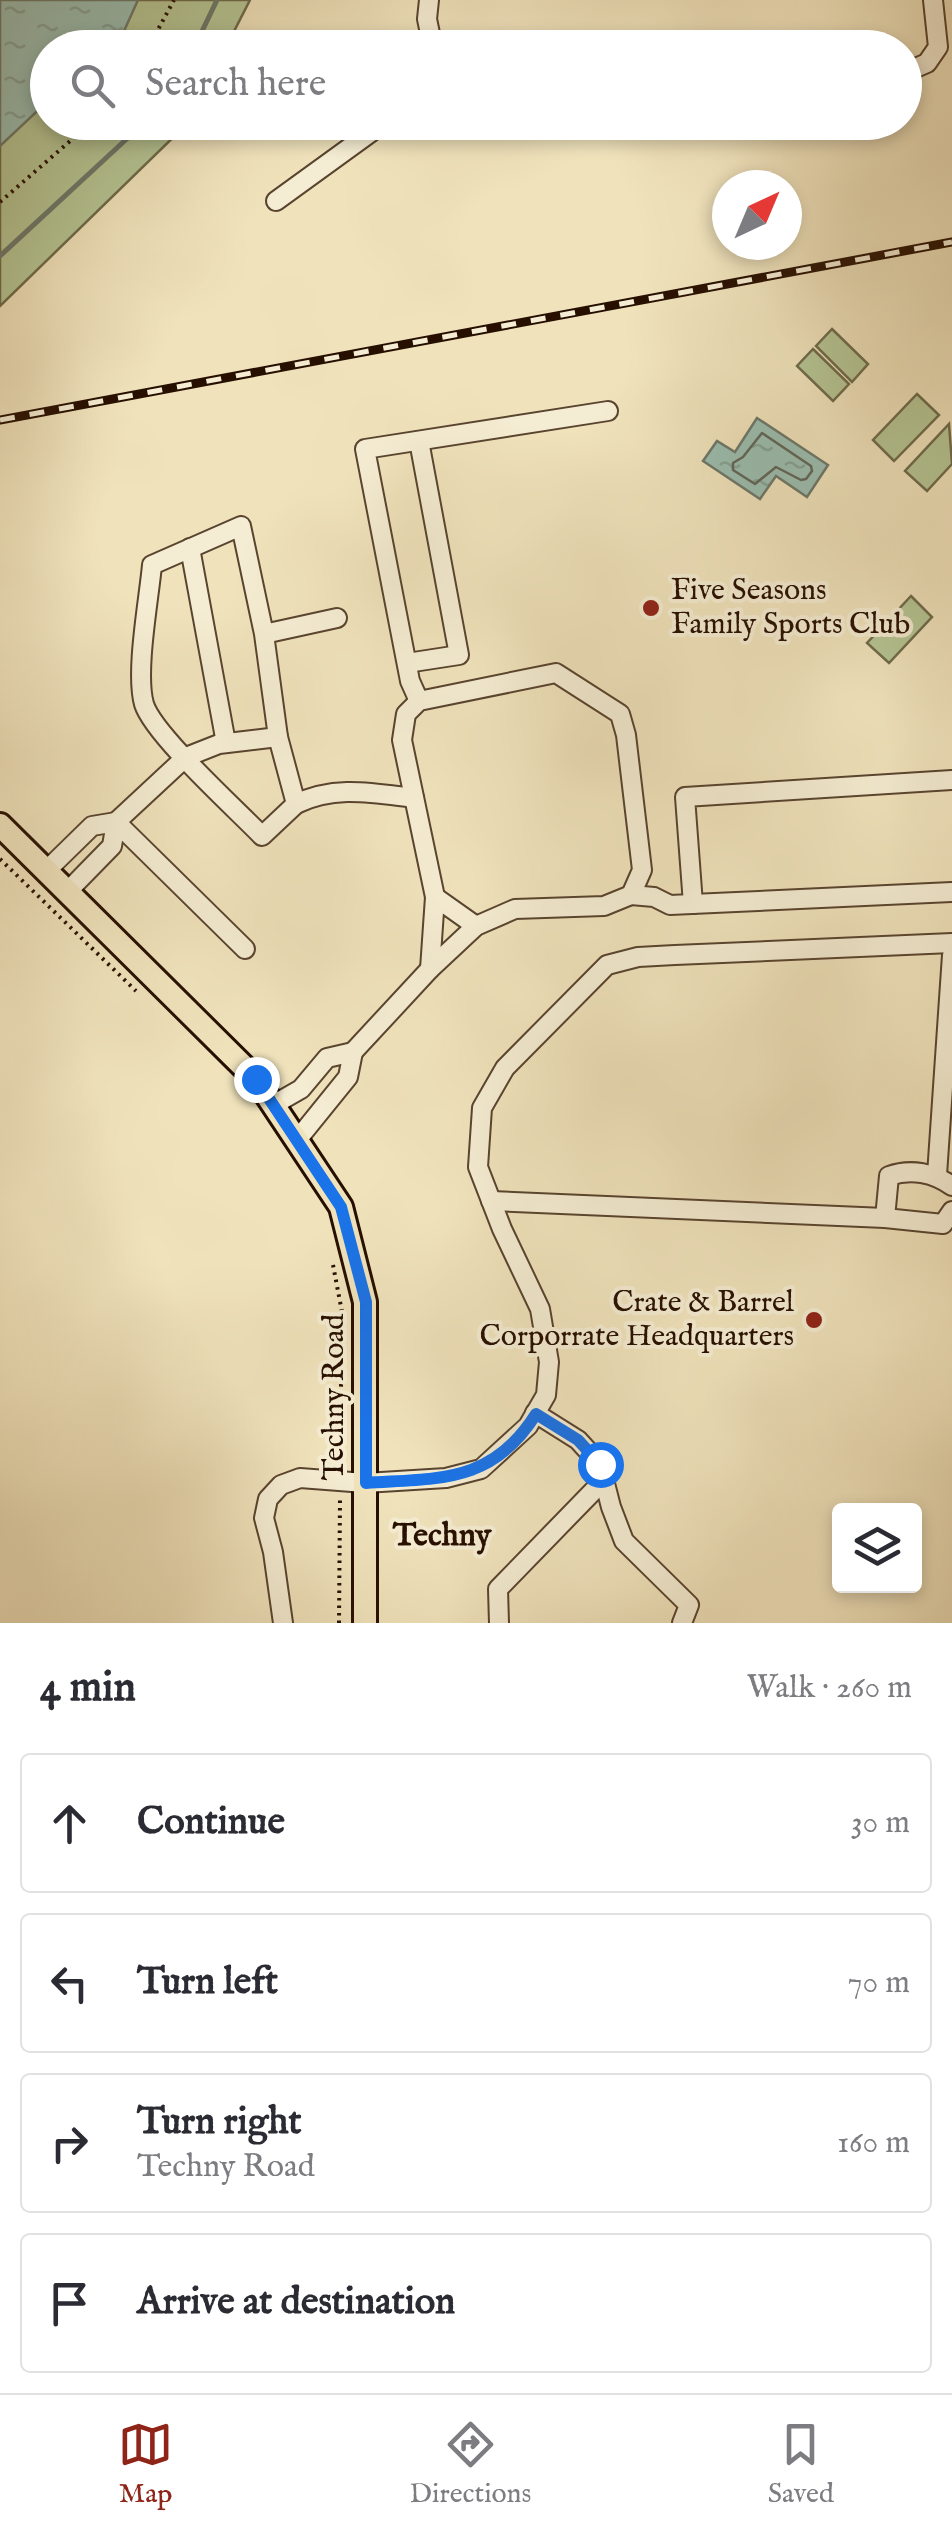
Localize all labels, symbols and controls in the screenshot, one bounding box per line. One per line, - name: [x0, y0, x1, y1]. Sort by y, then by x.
- search box: [30, 30, 922, 140]
- icon: search: [65, 58, 120, 113]
- text: Search here: [145, 61, 326, 109]
- north arrow: [712, 170, 802, 260]
- place label: Five Seasons Family Sports Club: [671, 572, 910, 644]
- marker: Five Seasons Family Sports Club: [640, 597, 662, 619]
- route end: [234, 1057, 280, 1103]
- place label: Crate & Barrel Corporrate Headquarters: [479, 1284, 795, 1356]
- marker: Crate & Barrel Corporrate Headquarters: [803, 1309, 825, 1331]
- street label: Techny Road: [316, 1313, 354, 1480]
- route start: [578, 1442, 624, 1488]
- map controls: [832, 1503, 922, 1593]
- button: layers: [832, 1503, 922, 1593]
- district label: Techny: [392, 1516, 493, 1557]
- text: 4 min: [40, 1662, 136, 1715]
- text: Walk · 260 m: [747, 1668, 912, 1709]
- icon: ahead: [42, 1796, 97, 1851]
- text: Continue: [137, 1799, 285, 1847]
- text: 30 m: [851, 1803, 910, 1844]
- icon: left: [42, 1956, 97, 2011]
- text: Turn left: [137, 1959, 278, 2007]
- text: 70 m: [848, 1963, 910, 2004]
- text: Turn right: [137, 2099, 301, 2147]
- icon: right: [42, 2116, 97, 2171]
- text: 160 m: [837, 2123, 910, 2164]
- text: Techny Road: [137, 2147, 315, 2188]
- icon: arrive: [42, 2276, 97, 2331]
- text: Arrive at destination: [137, 2279, 455, 2327]
- tab: Map: [118, 2417, 173, 2512]
- tab: Directions: [409, 2417, 531, 2512]
- tab: Saved: [768, 2417, 834, 2512]

